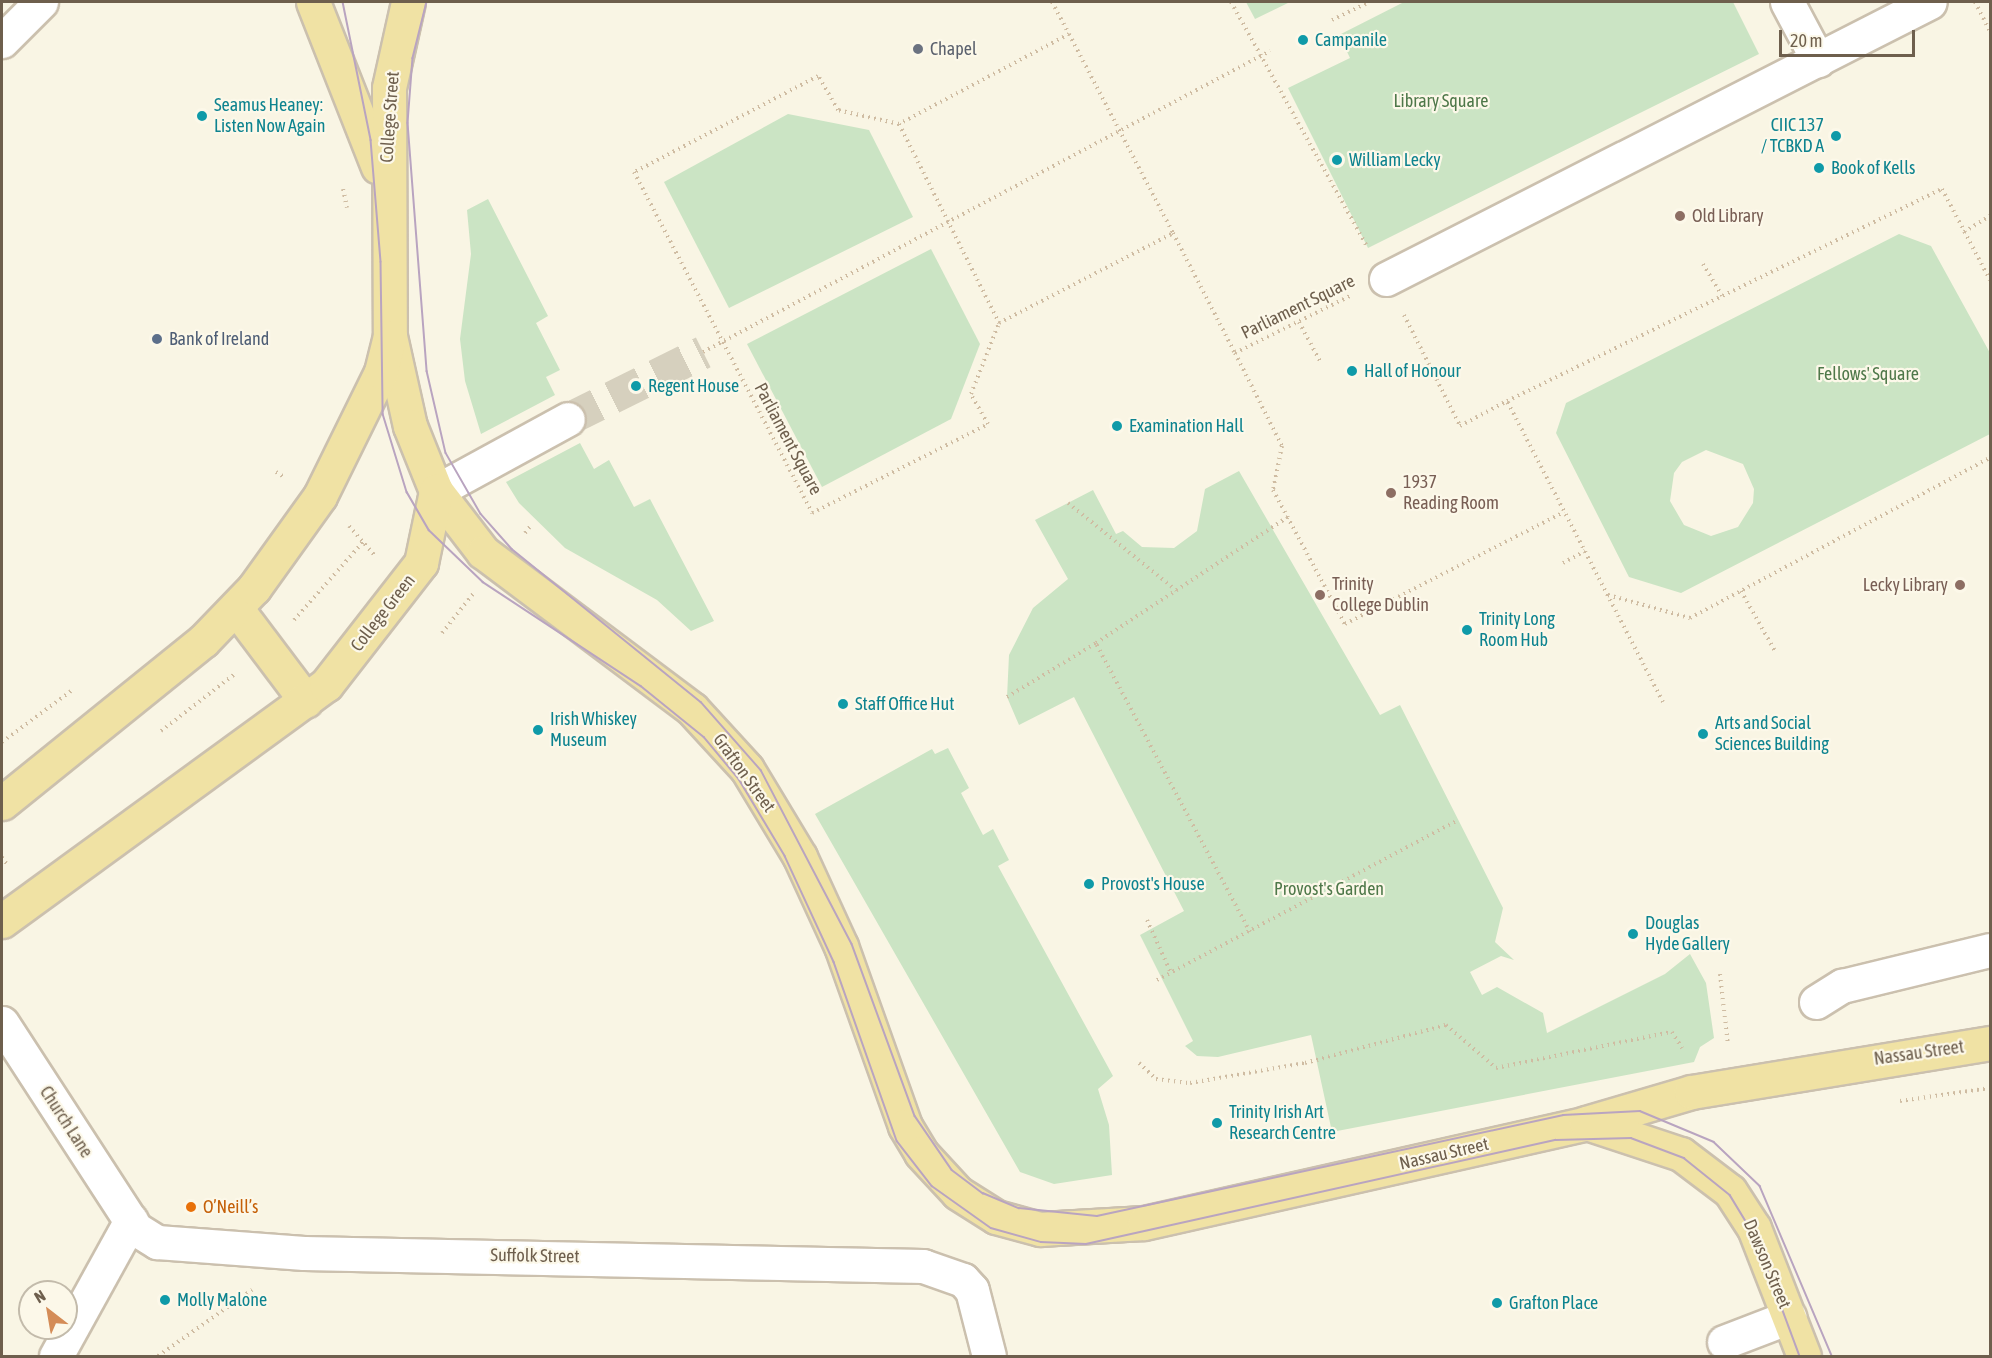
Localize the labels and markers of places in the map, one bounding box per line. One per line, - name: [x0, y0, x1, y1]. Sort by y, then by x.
- place label: Campanile: [1315, 29, 1387, 51]
- marker: Campanile: [1296, 33, 1310, 47]
- place label: Chapel: [930, 38, 977, 60]
- marker: Chapel: [911, 42, 925, 56]
- place label: Seamus Heaney: Listen Now Again: [214, 95, 325, 138]
- marker: Seamus Heaney: Listen Now Again: [195, 109, 209, 123]
- place label: CIIC 137 / TCBKD A: [1761, 115, 1824, 158]
- marker: CIIC 137 / TCBKD A: [1829, 129, 1843, 143]
- place label: William Lecky: [1349, 149, 1441, 171]
- marker: William Lecky: [1330, 153, 1344, 167]
- place label: Book of Kells: [1831, 157, 1915, 179]
- marker: Book of Kells: [1812, 161, 1826, 175]
- place label: Old Library: [1692, 205, 1764, 227]
- marker: Old Library: [1673, 209, 1687, 223]
- place label: Bank of Ireland: [169, 328, 269, 350]
- marker: Bank of Ireland: [150, 332, 164, 346]
- place label: Hall of Honour: [1364, 360, 1461, 382]
- marker: Hall of Honour: [1345, 364, 1359, 378]
- place label: Regent House: [648, 375, 739, 397]
- marker: Regent House: [629, 379, 643, 393]
- place label: Examination Hall: [1129, 415, 1244, 437]
- marker: Examination Hall: [1110, 419, 1124, 433]
- place label: 1937 Reading Room: [1403, 472, 1499, 514]
- marker: 1937 Reading Room: [1384, 486, 1398, 500]
- place label: Trinity College Dublin: [1332, 574, 1429, 616]
- place label: Lecky Library: [1863, 574, 1948, 596]
- marker: Lecky Library: [1953, 578, 1967, 592]
- marker: Trinity College Dublin: [1313, 588, 1327, 602]
- place label: Trinity Long Room Hub: [1479, 609, 1555, 652]
- marker: Trinity Long Room Hub: [1460, 623, 1474, 637]
- place label: Staff Office Hut: [855, 693, 954, 715]
- marker: Staff Office Hut: [836, 697, 850, 711]
- place label: Irish Whiskey Museum: [550, 709, 637, 752]
- place label: Arts and Social Sciences Building: [1715, 713, 1829, 756]
- marker: Irish Whiskey Museum: [531, 723, 545, 737]
- marker: Arts and Social Sciences Building: [1696, 727, 1710, 741]
- place label: Provost's House: [1101, 873, 1205, 895]
- marker: Provost's House: [1082, 877, 1096, 891]
- place label: Douglas Hyde Gallery: [1645, 913, 1730, 956]
- marker: Douglas Hyde Gallery: [1626, 927, 1640, 941]
- place label: Trinity Irish Art Research Centre: [1229, 1102, 1336, 1144]
- marker: Trinity Irish Art Research Centre: [1210, 1116, 1224, 1130]
- place label: O’Neill’s: [203, 1196, 258, 1218]
- marker: O’Neill’s: [184, 1200, 198, 1214]
- place label: Molly Malone: [177, 1289, 267, 1311]
- place label: Grafton Place: [1509, 1292, 1598, 1314]
- marker: Molly Malone: [158, 1293, 172, 1307]
- marker: Grafton Place: [1490, 1296, 1504, 1310]

